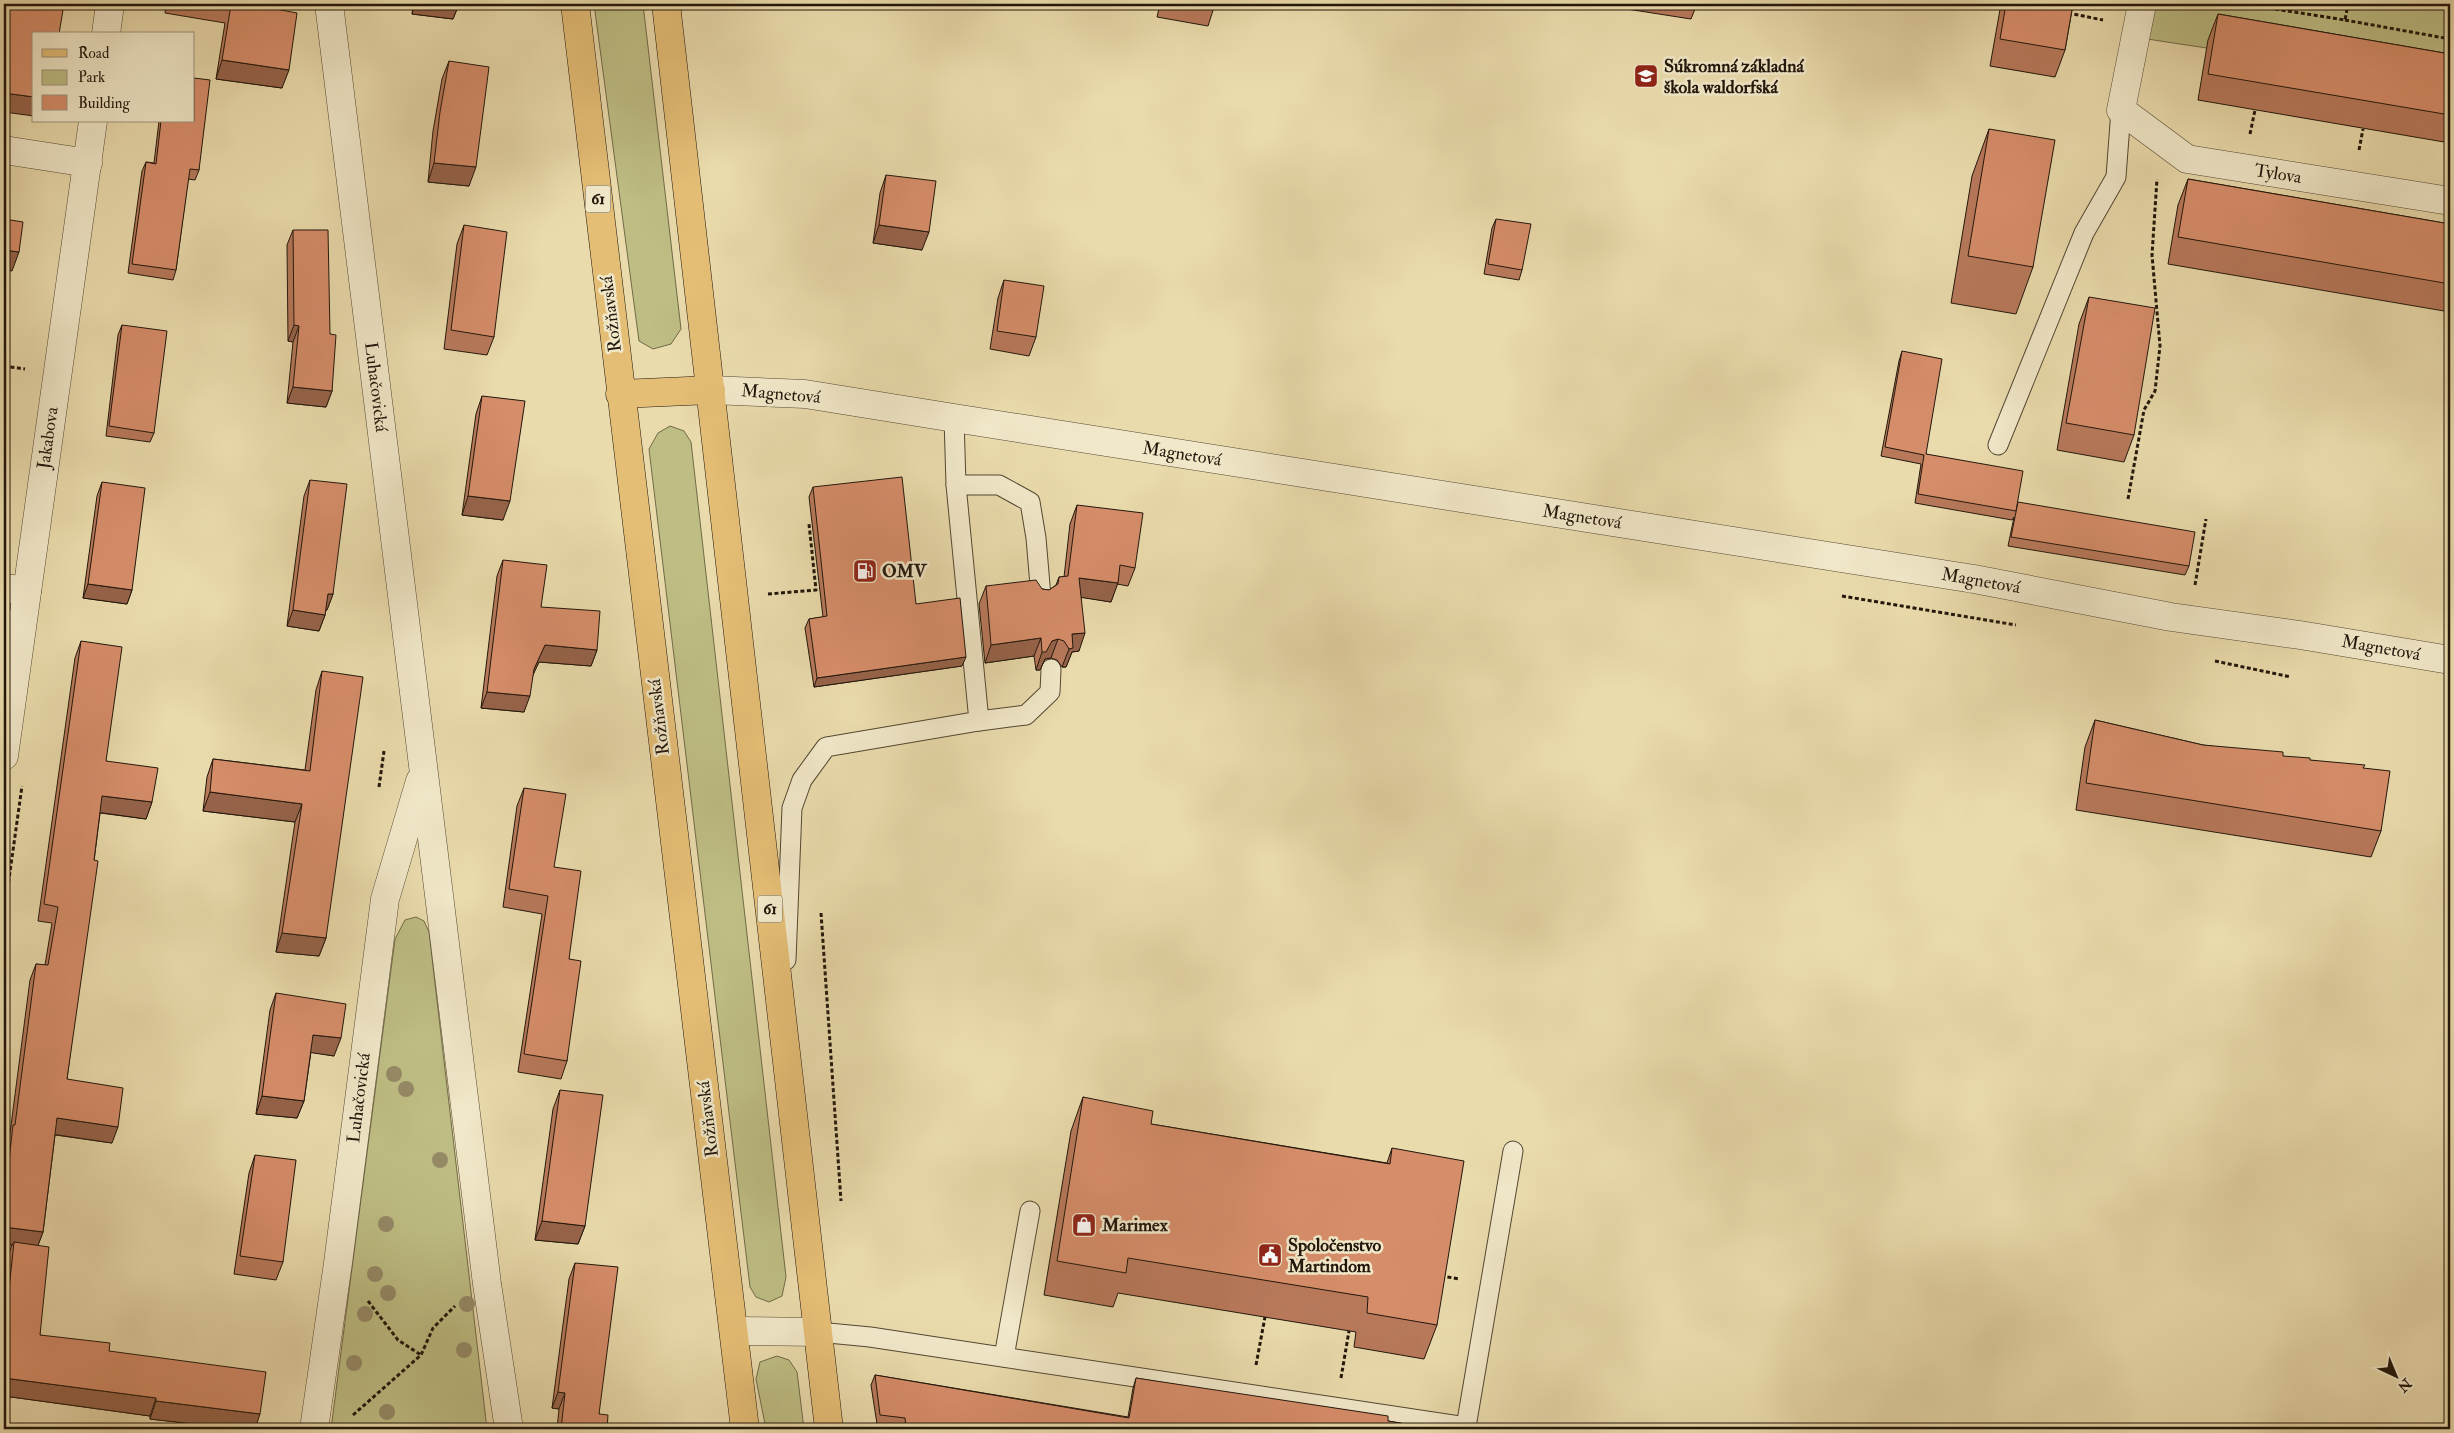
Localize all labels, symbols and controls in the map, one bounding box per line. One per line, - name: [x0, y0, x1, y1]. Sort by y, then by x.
- legend: [32, 32, 195, 122]
- text: Road: [78, 44, 110, 63]
- place label: Súkromná základná škola waldorfská: [1664, 55, 1805, 99]
- school or university icon: Súkromná základná škola waldorfská: [1633, 63, 1659, 89]
- text: Park: [78, 68, 105, 87]
- text: Building: [78, 94, 130, 113]
- street label: Tylova: [2253, 159, 2304, 189]
- road number: 61: [586, 185, 610, 212]
- street label: Rožňavská: [595, 274, 627, 353]
- street label: Luhačovická: [359, 341, 393, 434]
- street label: Magnetová: [740, 379, 822, 409]
- street label: Jakabova: [32, 405, 64, 472]
- street label: Magnetová: [1141, 436, 1224, 472]
- street label: Magnetová: [1541, 499, 1624, 535]
- fuel station icon: OMV: [852, 558, 878, 584]
- place label: OMV: [882, 560, 928, 583]
- street label: Magnetová: [1940, 563, 2023, 599]
- street label: Magnetová: [2340, 630, 2423, 666]
- street label: Rožňavská: [643, 677, 675, 756]
- road number: 61: [758, 896, 782, 922]
- street label: Luhačovická: [342, 1051, 376, 1144]
- street label: Rožňavská: [692, 1079, 724, 1158]
- shop icon: Marimex: [1071, 1212, 1097, 1238]
- place label: Marimex: [1101, 1214, 1169, 1237]
- place label: Spoločenstvo Martindom: [1287, 1234, 1382, 1278]
- public building icon: Spoločenstvo Martindom: [1257, 1242, 1283, 1268]
- north arrow: [2372, 1350, 2422, 1400]
- text: N: [2394, 1374, 2416, 1396]

